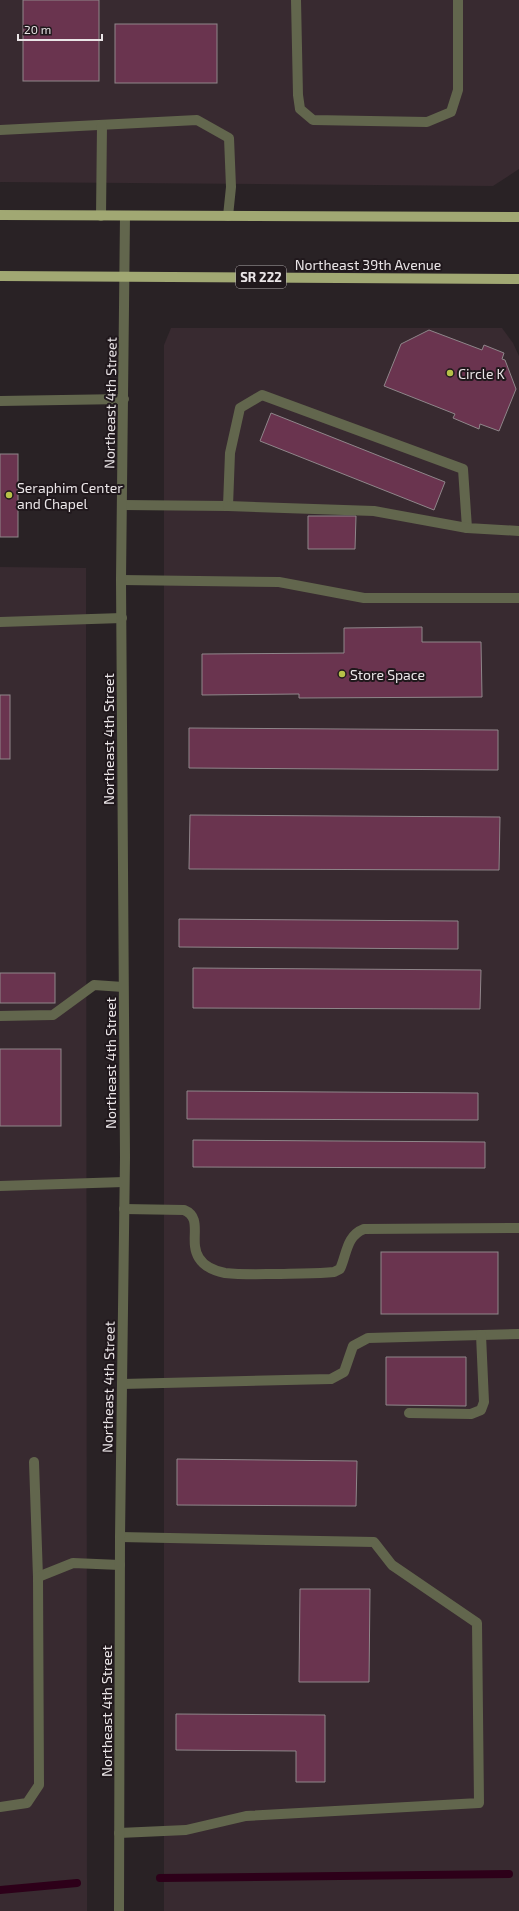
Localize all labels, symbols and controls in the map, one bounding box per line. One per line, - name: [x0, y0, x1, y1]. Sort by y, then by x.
- scale bar: [18, 16, 102, 42]
- text: 20 m: [24, 22, 51, 36]
- street label: Northeast 39th Avenue: [295, 256, 441, 273]
- road number: SR 222: [236, 266, 286, 288]
- street label: Northeast 4th Street: [100, 337, 120, 469]
- place label: Circle K: [458, 365, 506, 382]
- marker: Circle K: [445, 368, 455, 378]
- place label: Seraphim Center and Chapel: [17, 479, 123, 512]
- marker: Seraphim Center and Chapel: [4, 490, 14, 500]
- place label: Store Space: [350, 666, 425, 683]
- marker: Store Space: [337, 669, 347, 679]
- street label: Northeast 4th Street: [100, 673, 117, 805]
- street label: Northeast 4th Street: [102, 997, 119, 1129]
- street label: Northeast 4th Street: [98, 1321, 118, 1453]
- street label: Northeast 4th Street: [98, 1645, 115, 1777]

